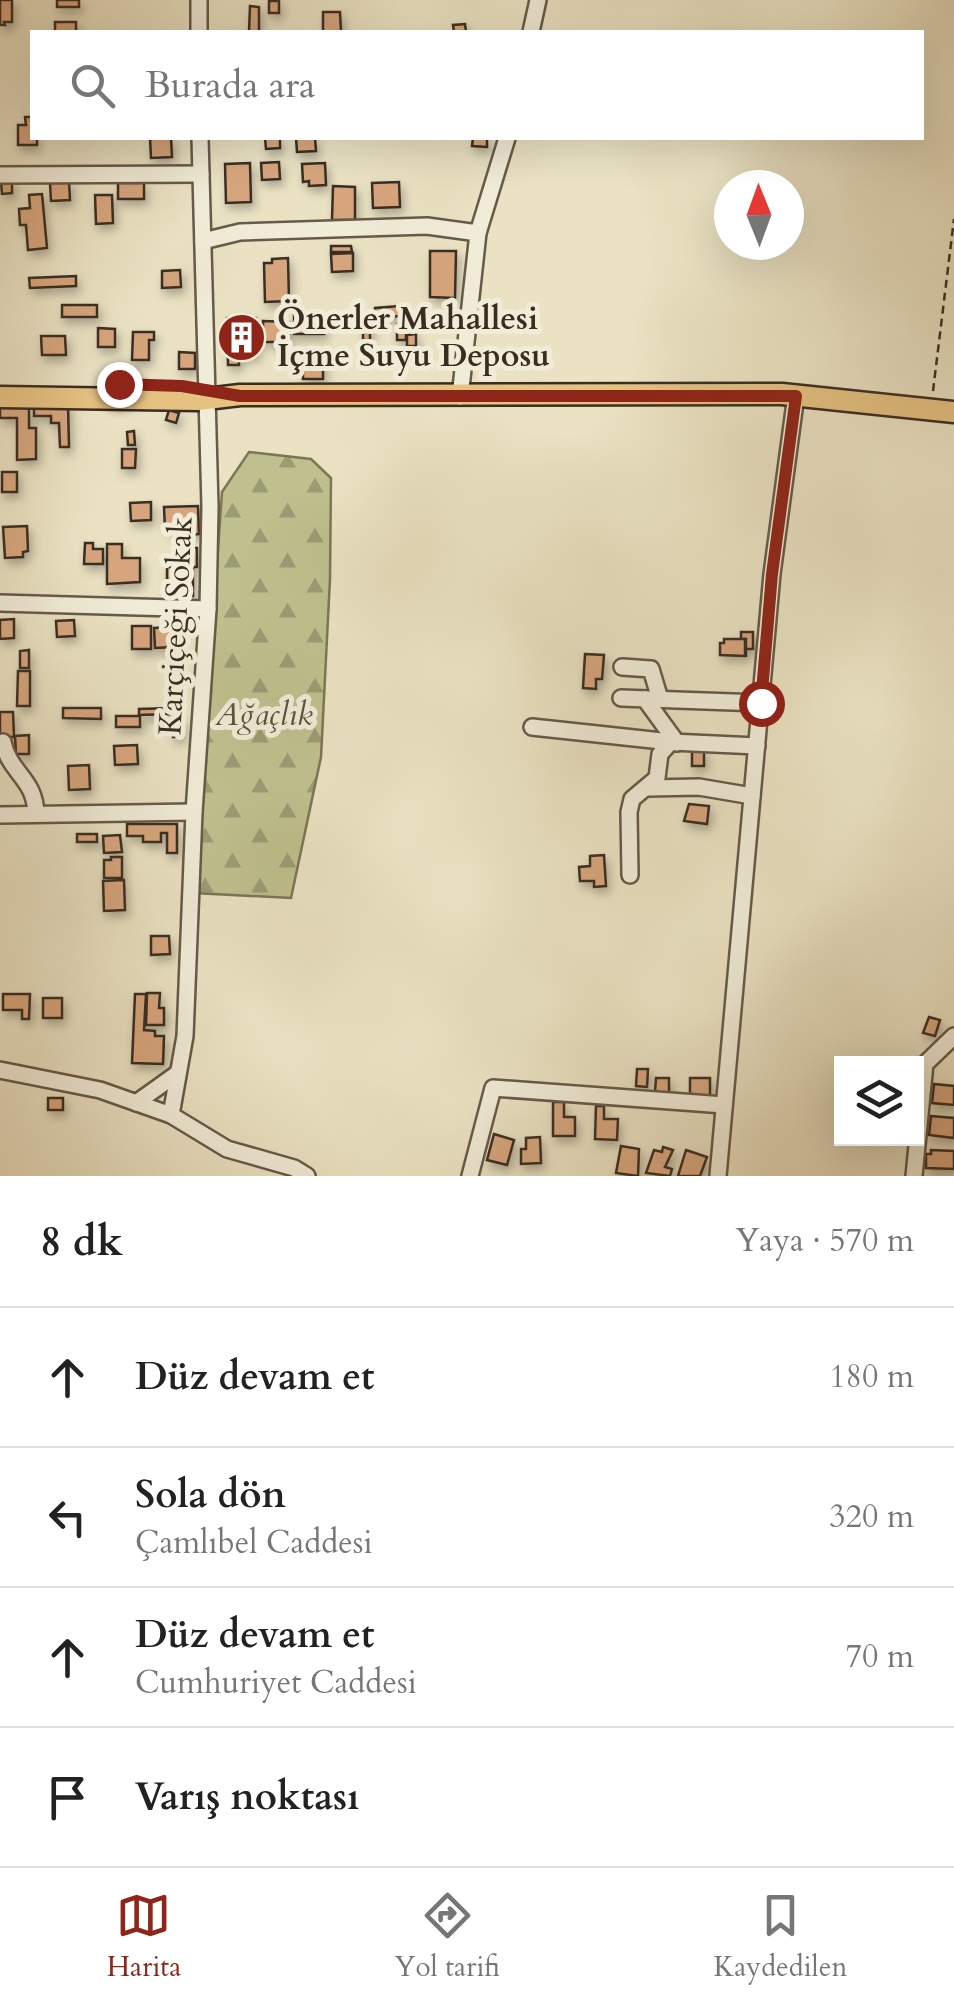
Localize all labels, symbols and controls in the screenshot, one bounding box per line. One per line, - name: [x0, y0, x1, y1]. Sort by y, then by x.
- search box: [30, 30, 924, 140]
- icon: search: [65, 58, 120, 113]
- text: Burada ara: [145, 59, 316, 111]
- north arrow: [714, 170, 804, 260]
- place label: Önerler Mahallesi İçme Suyu Deposu: [277, 297, 550, 378]
- building icon: Önerler Mahallesi İçme Suyu Deposu: [216, 311, 268, 363]
- route end: [97, 362, 143, 408]
- street label: Karçiçeği Sokak: [148, 516, 204, 736]
- route start: [739, 681, 785, 727]
- park label: Ağaçlık: [214, 693, 313, 737]
- map controls: [834, 1056, 924, 1146]
- button: layers: [834, 1056, 924, 1146]
- text: 8 dk: [40, 1213, 123, 1270]
- text: Yaya · 570 m: [735, 1219, 914, 1263]
- icon: ahead: [40, 1350, 95, 1405]
- text: Düz devam et: [135, 1351, 375, 1403]
- text: 180 m: [829, 1355, 914, 1399]
- text: Sola dön: [135, 1469, 286, 1521]
- icon: left: [40, 1490, 95, 1545]
- text: 320 m: [829, 1495, 914, 1539]
- text: Çamlıbel Caddesi: [135, 1521, 373, 1565]
- text: Düz devam et: [135, 1609, 375, 1661]
- icon: ahead: [40, 1630, 95, 1685]
- text: 70 m: [846, 1635, 914, 1679]
- text: Cumhuriyet Caddesi: [135, 1661, 417, 1705]
- icon: arrive: [40, 1770, 95, 1825]
- text: Varış noktası: [135, 1771, 359, 1823]
- tab: Harita: [107, 1888, 181, 1986]
- tab: Yol tarifi: [395, 1888, 500, 1986]
- tab: Kaydedilen: [713, 1888, 847, 1986]

